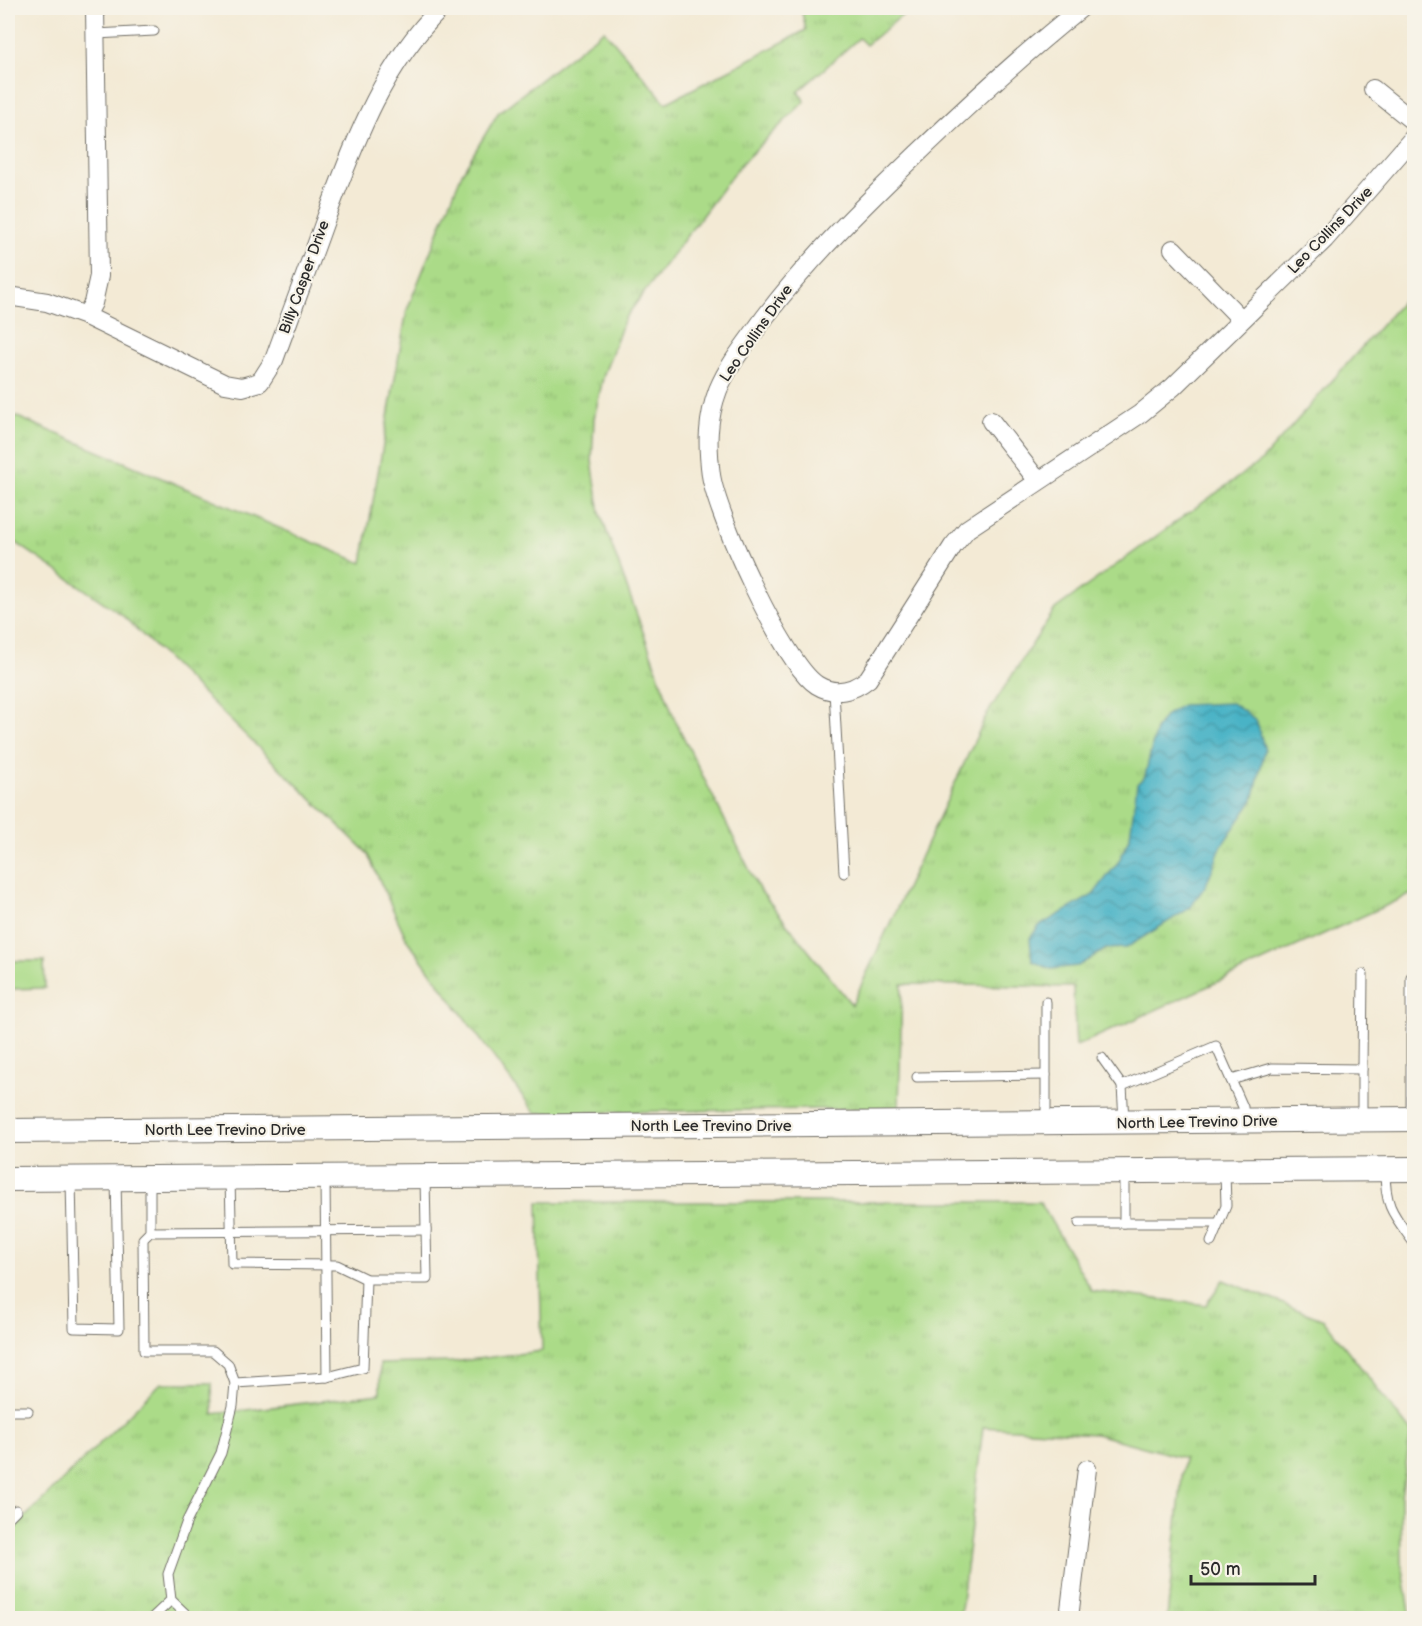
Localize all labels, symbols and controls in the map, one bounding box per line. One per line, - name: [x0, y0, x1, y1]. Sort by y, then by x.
- street label: Leo Collins Drive: [1284, 183, 1377, 278]
- street label: Billy Casper Drive: [275, 218, 334, 336]
- street label: Leo Collins Drive: [716, 281, 797, 386]
- street label: North Lee Trevino Drive: [1116, 1112, 1278, 1133]
- street label: North Lee Trevino Drive: [630, 1117, 792, 1136]
- street label: North Lee Trevino Drive: [144, 1121, 306, 1140]
- scale bar: [1191, 1548, 1316, 1586]
- text: 50 m: [1200, 1559, 1241, 1580]

